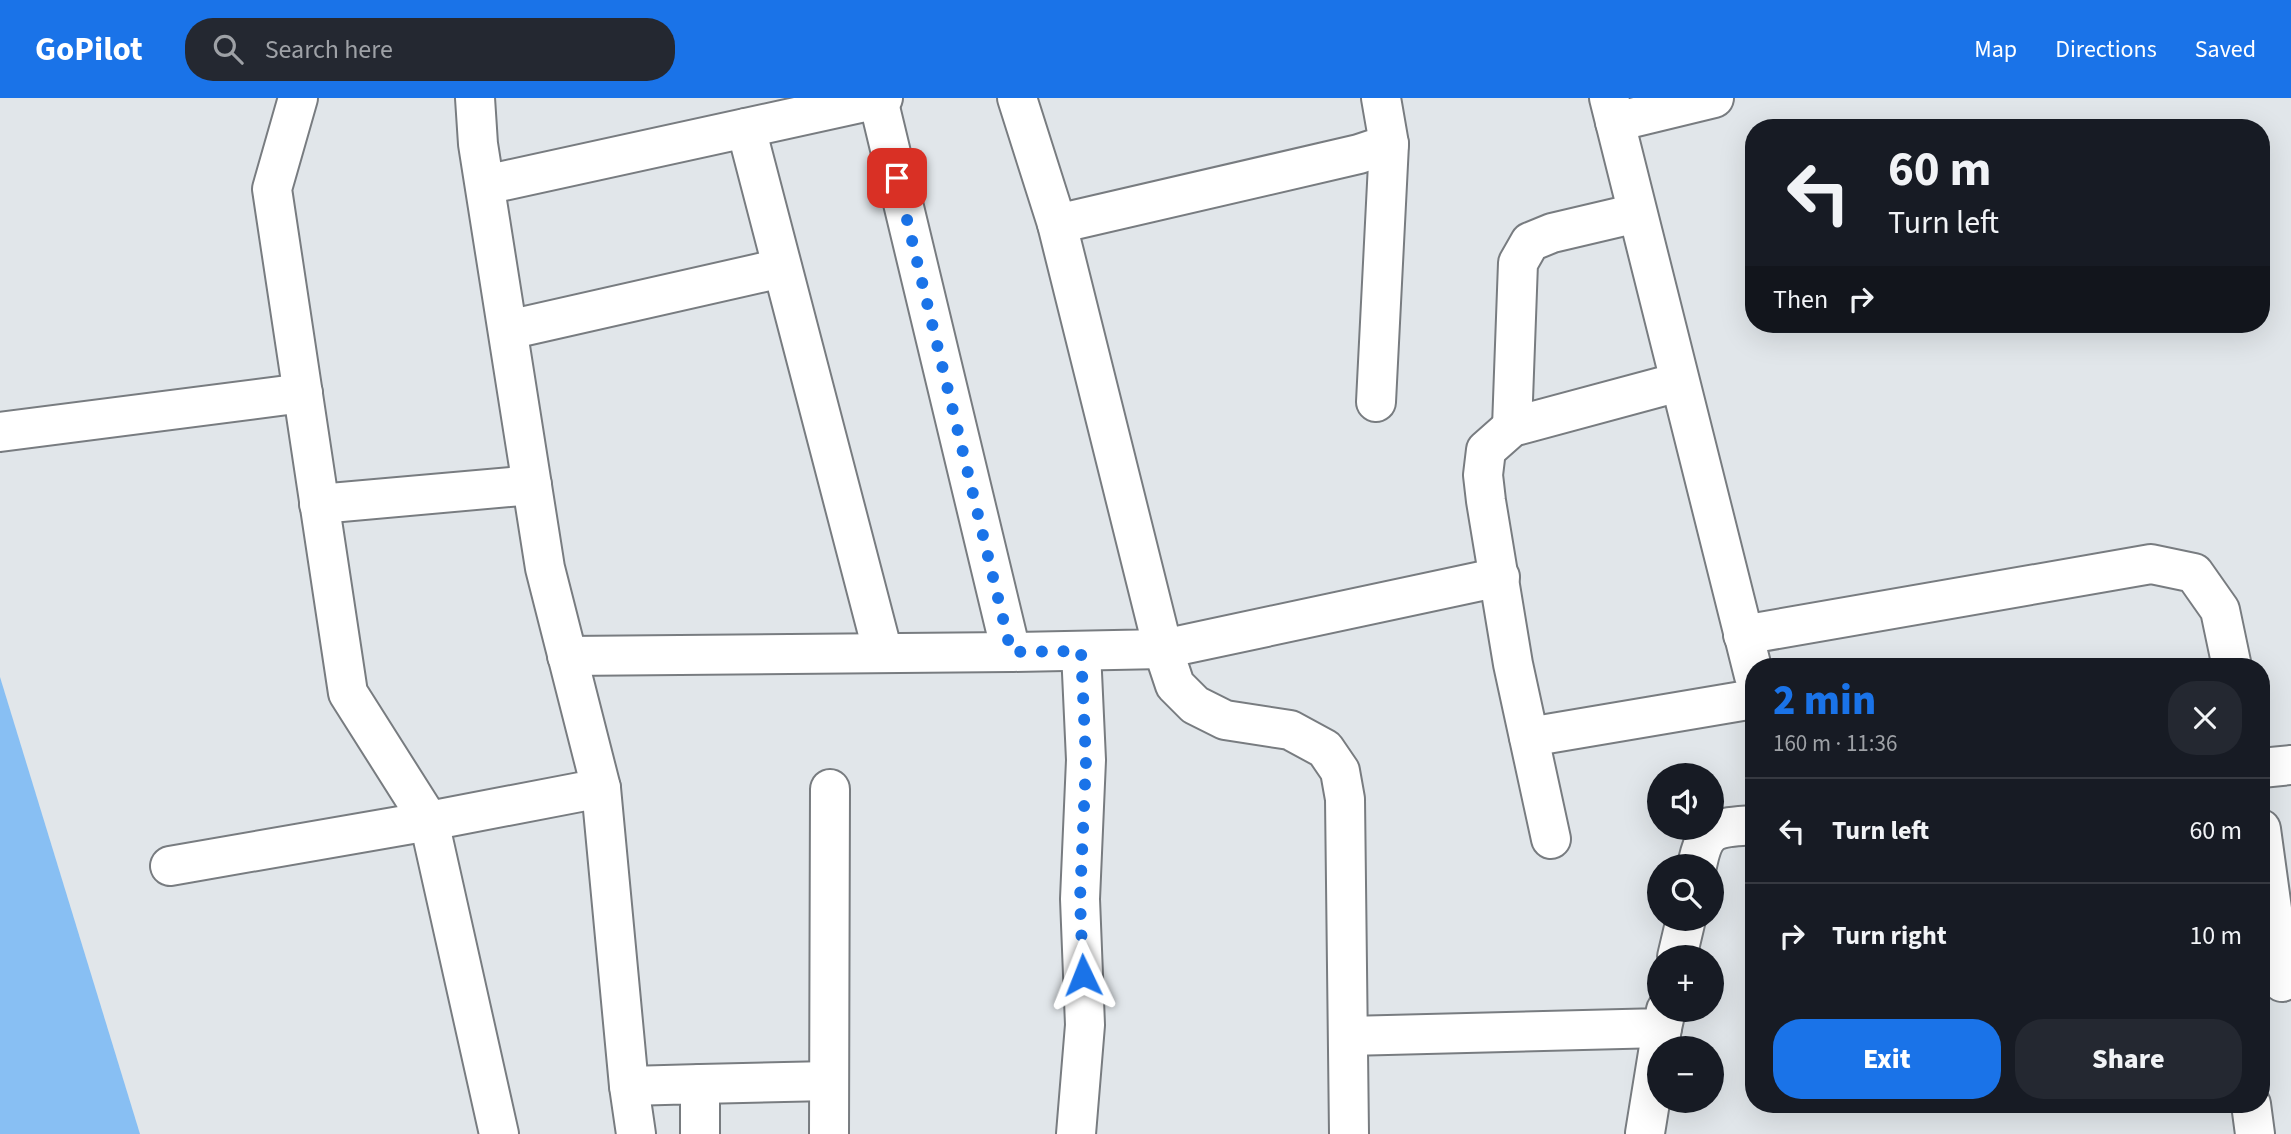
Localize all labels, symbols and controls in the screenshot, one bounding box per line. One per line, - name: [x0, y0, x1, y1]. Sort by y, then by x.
- search box: [185, 18, 675, 81]
- text: GoPilot: [35, 26, 143, 73]
- icon: search: [209, 30, 247, 68]
- text: Search here: [265, 31, 393, 68]
- text: Map: [1974, 32, 2017, 67]
- text: Directions: [2055, 32, 2157, 67]
- text: Saved: [2195, 32, 2256, 67]
- text: 60 m: [1888, 135, 1992, 205]
- icon: left: [1773, 147, 1864, 238]
- pin: [867, 148, 927, 208]
- icon: arrive: [878, 159, 916, 197]
- text: Turn left: [1888, 200, 1999, 246]
- icon: right: [1842, 280, 1880, 318]
- text: Then: [1773, 281, 1828, 318]
- text: 2 min: [1773, 671, 1876, 731]
- button: close: [2168, 681, 2242, 755]
- text: 160 m · 11:36: [1773, 727, 1897, 760]
- map controls: [1647, 763, 1724, 1113]
- button: sound: [1647, 763, 1724, 840]
- icon: left: [1773, 812, 1811, 850]
- text: Turn left: [1832, 812, 1929, 849]
- text: 60 m: [2189, 812, 2242, 849]
- button: search: [1647, 854, 1724, 931]
- icon: right: [1773, 917, 1811, 955]
- text: Turn right: [1832, 917, 1947, 954]
- text: 10 m: [2189, 917, 2242, 954]
- position arrow: [1046, 938, 1120, 1012]
- button: +: [1647, 945, 1724, 1022]
- button: Exit: [1773, 1019, 2001, 1099]
- button: Share: [2015, 1019, 2242, 1099]
- button: −: [1647, 1036, 1724, 1113]

